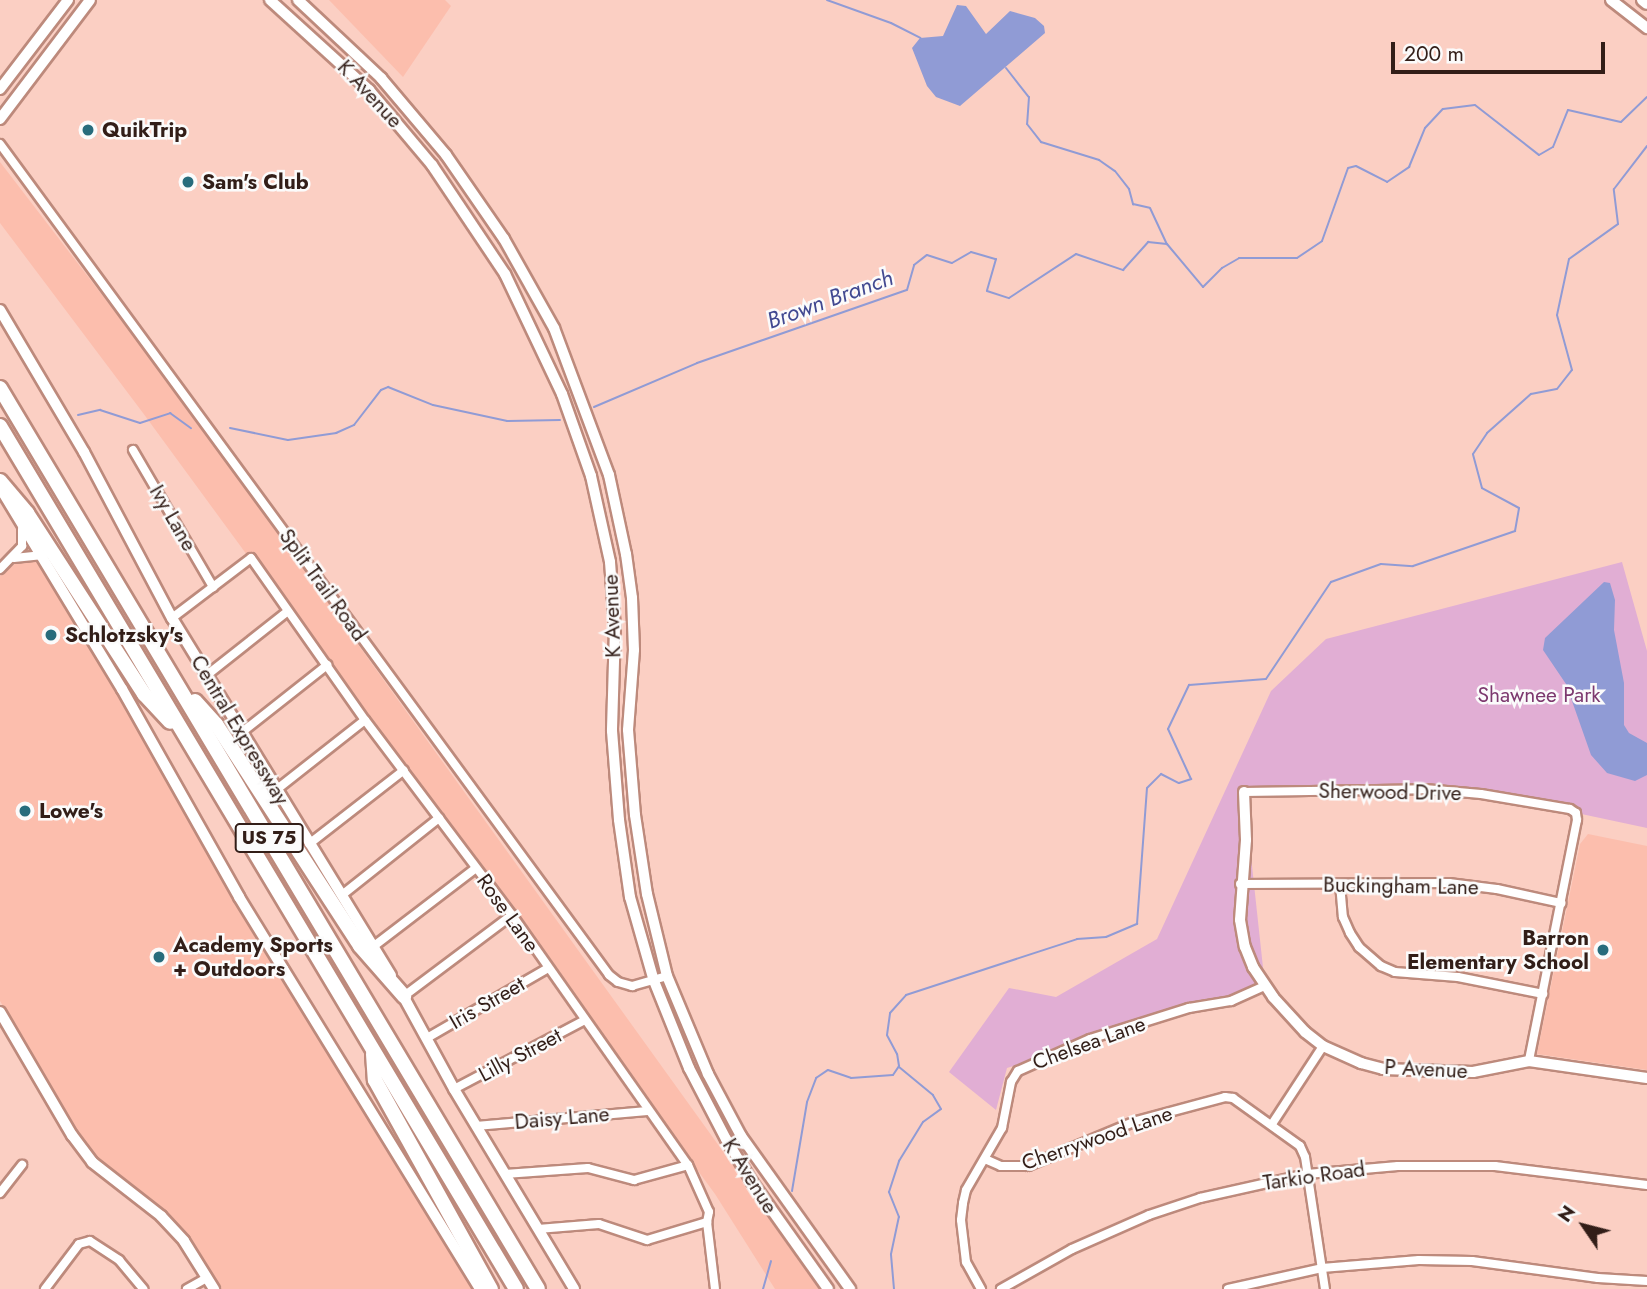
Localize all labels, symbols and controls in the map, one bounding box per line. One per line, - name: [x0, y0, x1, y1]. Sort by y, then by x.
- scale bar: [1395, 28, 1608, 72]
- text: 200 m: [1404, 39, 1464, 69]
- street label: K Avenue: [332, 55, 408, 133]
- place label: QuikTrip: [102, 117, 187, 143]
- marker: QuikTrip: [80, 122, 96, 138]
- place label: Sam's Club: [202, 169, 309, 195]
- marker: Sam's Club: [180, 174, 196, 190]
- water label: Brown Branch: [763, 263, 897, 335]
- street label: Ivy Lane: [144, 481, 202, 555]
- street label: Split Trail Road: [274, 524, 372, 646]
- street label: K Avenue: [598, 574, 626, 658]
- place label: Schlotzsky's: [65, 622, 183, 648]
- marker: Schlotzsky's: [43, 627, 59, 643]
- street label: Central Expressway: [185, 651, 295, 809]
- park label: Shawnee Park: [1477, 682, 1601, 708]
- street label: Sherwood Drive: [1318, 778, 1462, 806]
- place label: Lowe's: [39, 798, 103, 824]
- marker: Lowe's: [17, 803, 33, 819]
- road number: US 75: [234, 822, 304, 853]
- street label: Rose Lane: [471, 869, 545, 957]
- street label: Buckingham Lane: [1323, 872, 1479, 900]
- place label: Barron Elementary School: [1407, 925, 1589, 975]
- place label: Academy Sports + Outdoors: [173, 932, 333, 982]
- marker: Barron Elementary School: [1595, 942, 1611, 958]
- marker: Academy Sports + Outdoors: [151, 949, 167, 965]
- street label: Iris Street: [445, 971, 529, 1035]
- street label: Chelsea Lane: [1029, 1011, 1149, 1075]
- street label: Lilly Street: [474, 1023, 566, 1087]
- street label: P Avenue: [1384, 1054, 1468, 1084]
- street label: Cherrywood Lane: [1018, 1100, 1176, 1176]
- street label: Daisy Lane: [514, 1101, 610, 1135]
- street label: K Avenue: [717, 1134, 783, 1218]
- street label: Tarkio Road: [1261, 1156, 1367, 1196]
- north arrow: [1549, 1191, 1619, 1261]
- text: N: [1551, 1200, 1582, 1228]

